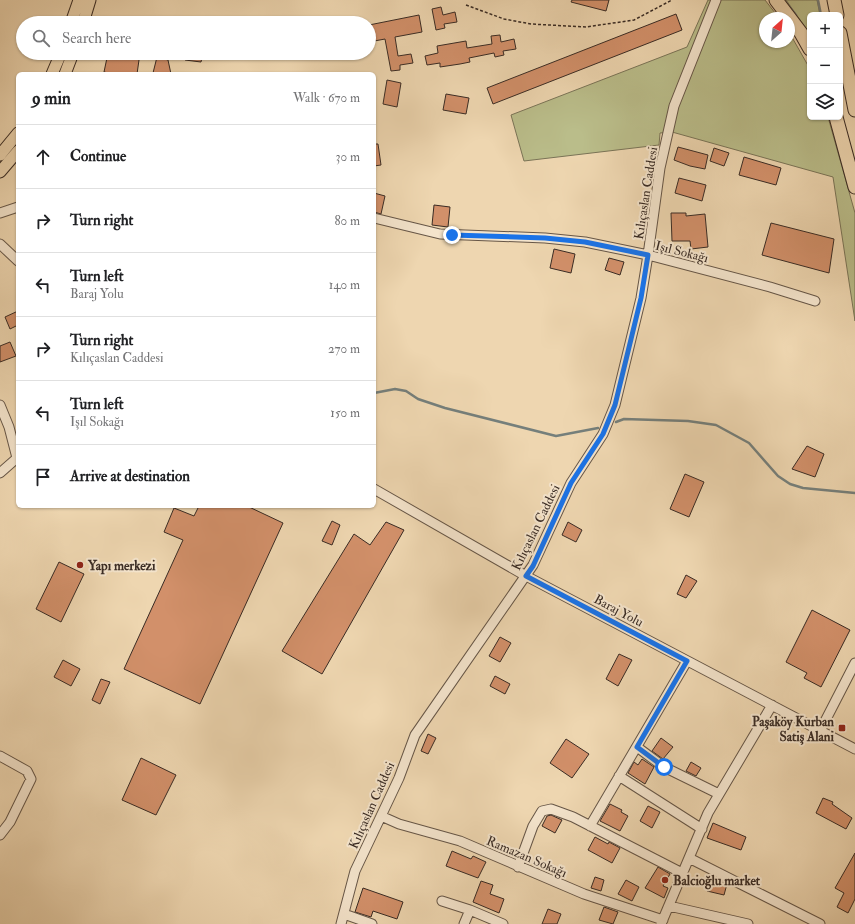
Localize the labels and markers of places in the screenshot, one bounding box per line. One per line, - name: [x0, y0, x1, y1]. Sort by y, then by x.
- place label: Yapı merkezi: [87, 558, 156, 575]
- marker: Yapı merkezi: [75, 560, 85, 570]
- place label: Paşaköy Kurban Satiş Alani: [752, 714, 835, 745]
- marker: Paşaköy Kurban Satiş Alani: [837, 723, 847, 733]
- place label: Balcioğlu market: [673, 873, 761, 890]
- marker: Balcioğlu market: [660, 875, 670, 885]

